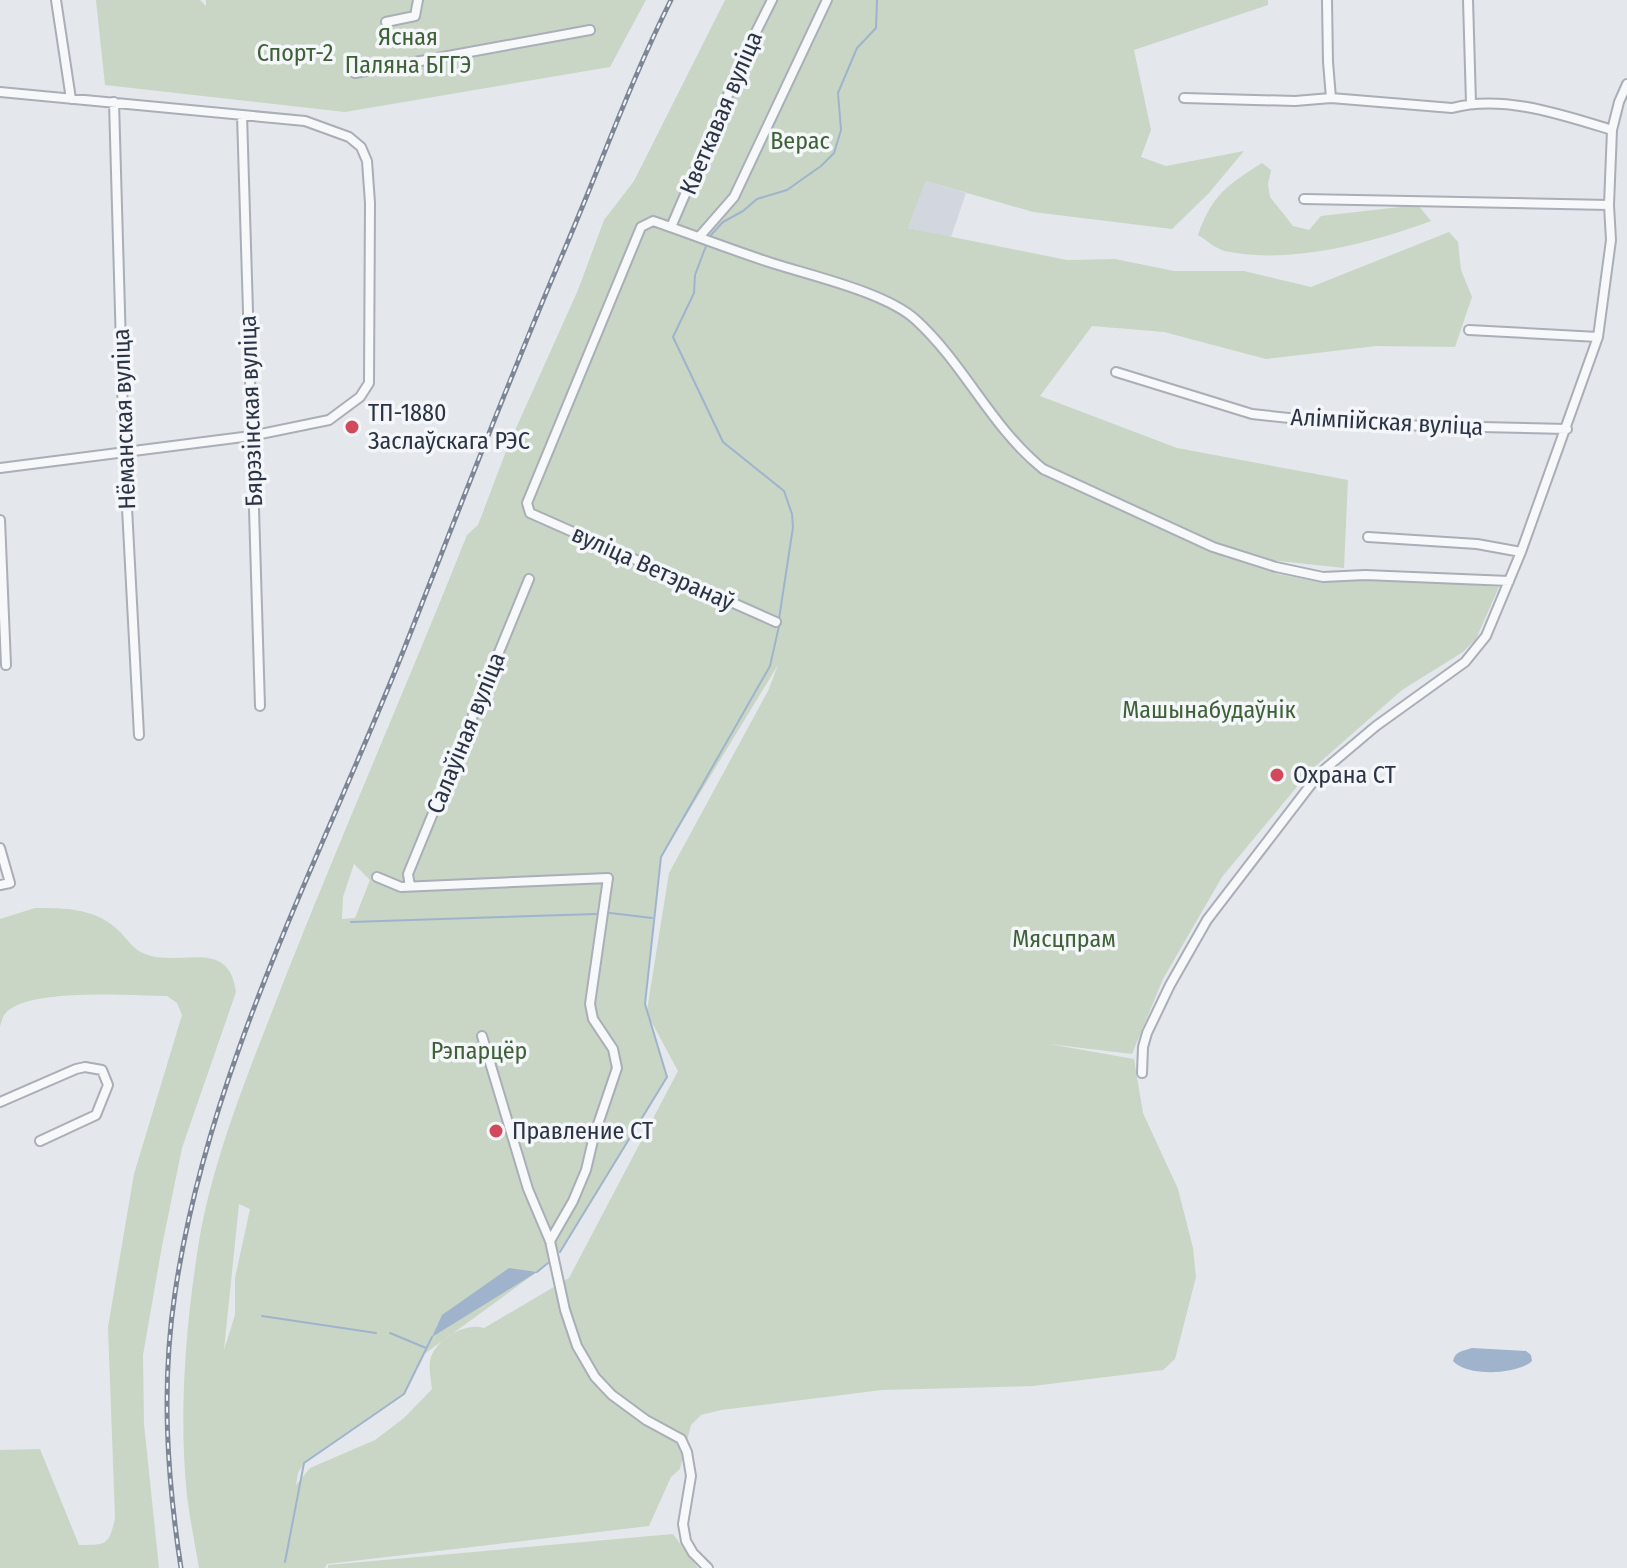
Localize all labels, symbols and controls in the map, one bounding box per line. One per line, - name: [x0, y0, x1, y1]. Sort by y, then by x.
- park label: Ясная Паляна БГГЭ: [345, 23, 471, 79]
- street label: Кветкавая вуліца: [674, 27, 768, 199]
- park label: Спорт-2: [257, 39, 333, 67]
- park label: Верас: [770, 127, 830, 155]
- street label: Бярэзінская вуліца: [234, 315, 268, 507]
- street label: Нёманская вуліца: [107, 328, 141, 510]
- place label: ТП-1880 Заслаўскага РЭС: [368, 399, 530, 455]
- street label: Алімпійская вуліца: [1290, 403, 1484, 441]
- marker: ТП-1880 Заслаўскага РЭС: [343, 418, 361, 436]
- street label: вуліца Ветэранаў: [568, 520, 739, 616]
- street label: Салаўіная вуліца: [421, 648, 511, 818]
- park label: Машынабудаўнік: [1122, 696, 1297, 724]
- place label: Охрана СТ: [1293, 761, 1396, 789]
- marker: Охрана СТ: [1268, 766, 1286, 784]
- park label: Мясцпрам: [1012, 925, 1116, 953]
- park label: Рэпарцёр: [431, 1037, 527, 1065]
- place label: Правление СТ: [512, 1117, 653, 1145]
- marker: Правление СТ: [487, 1122, 505, 1140]

